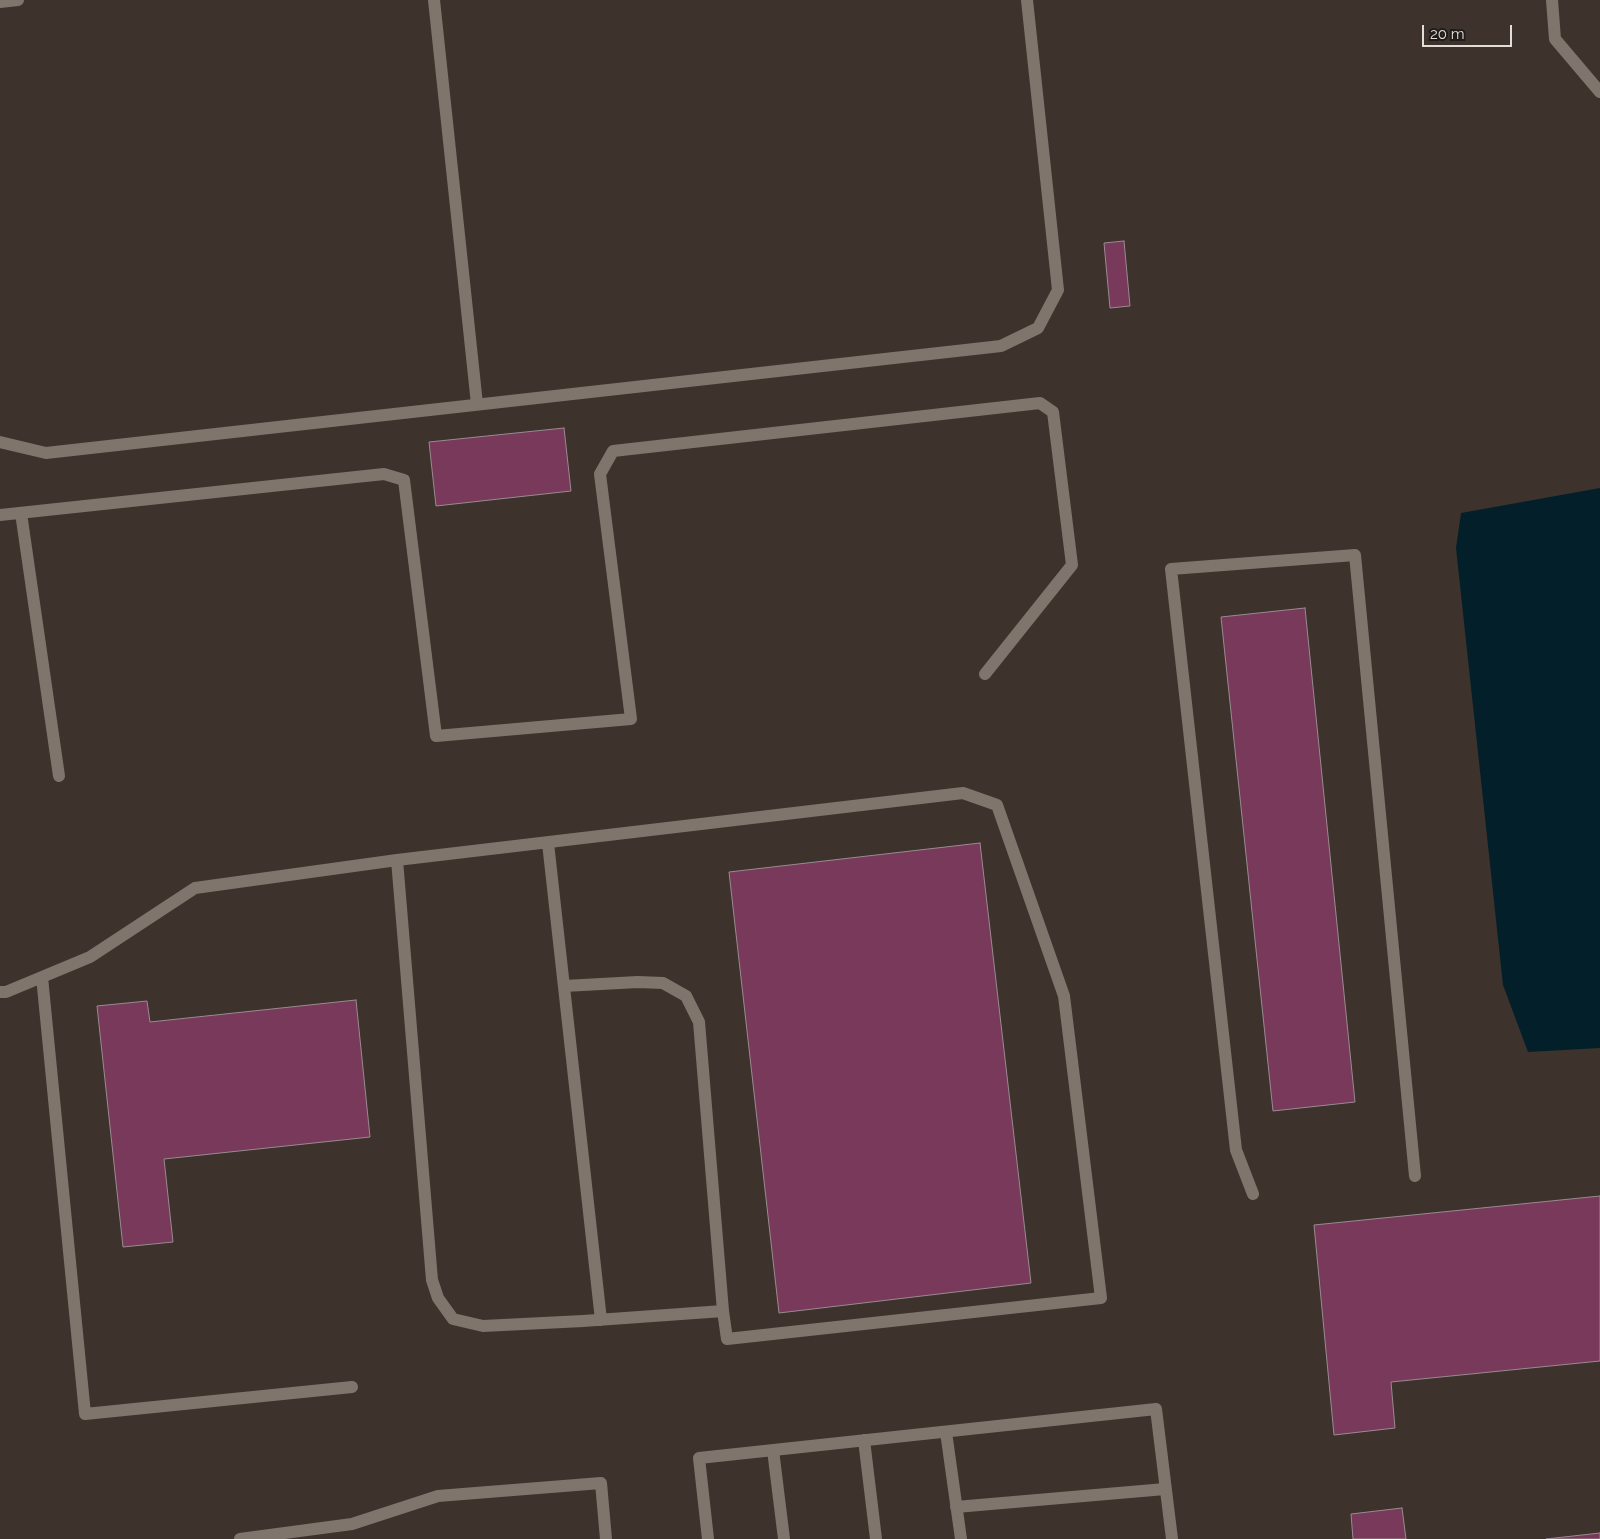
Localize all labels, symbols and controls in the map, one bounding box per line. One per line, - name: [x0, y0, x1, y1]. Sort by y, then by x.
- scale bar: [1425, 15, 1515, 47]
- text: 20 m: [1430, 25, 1465, 43]

